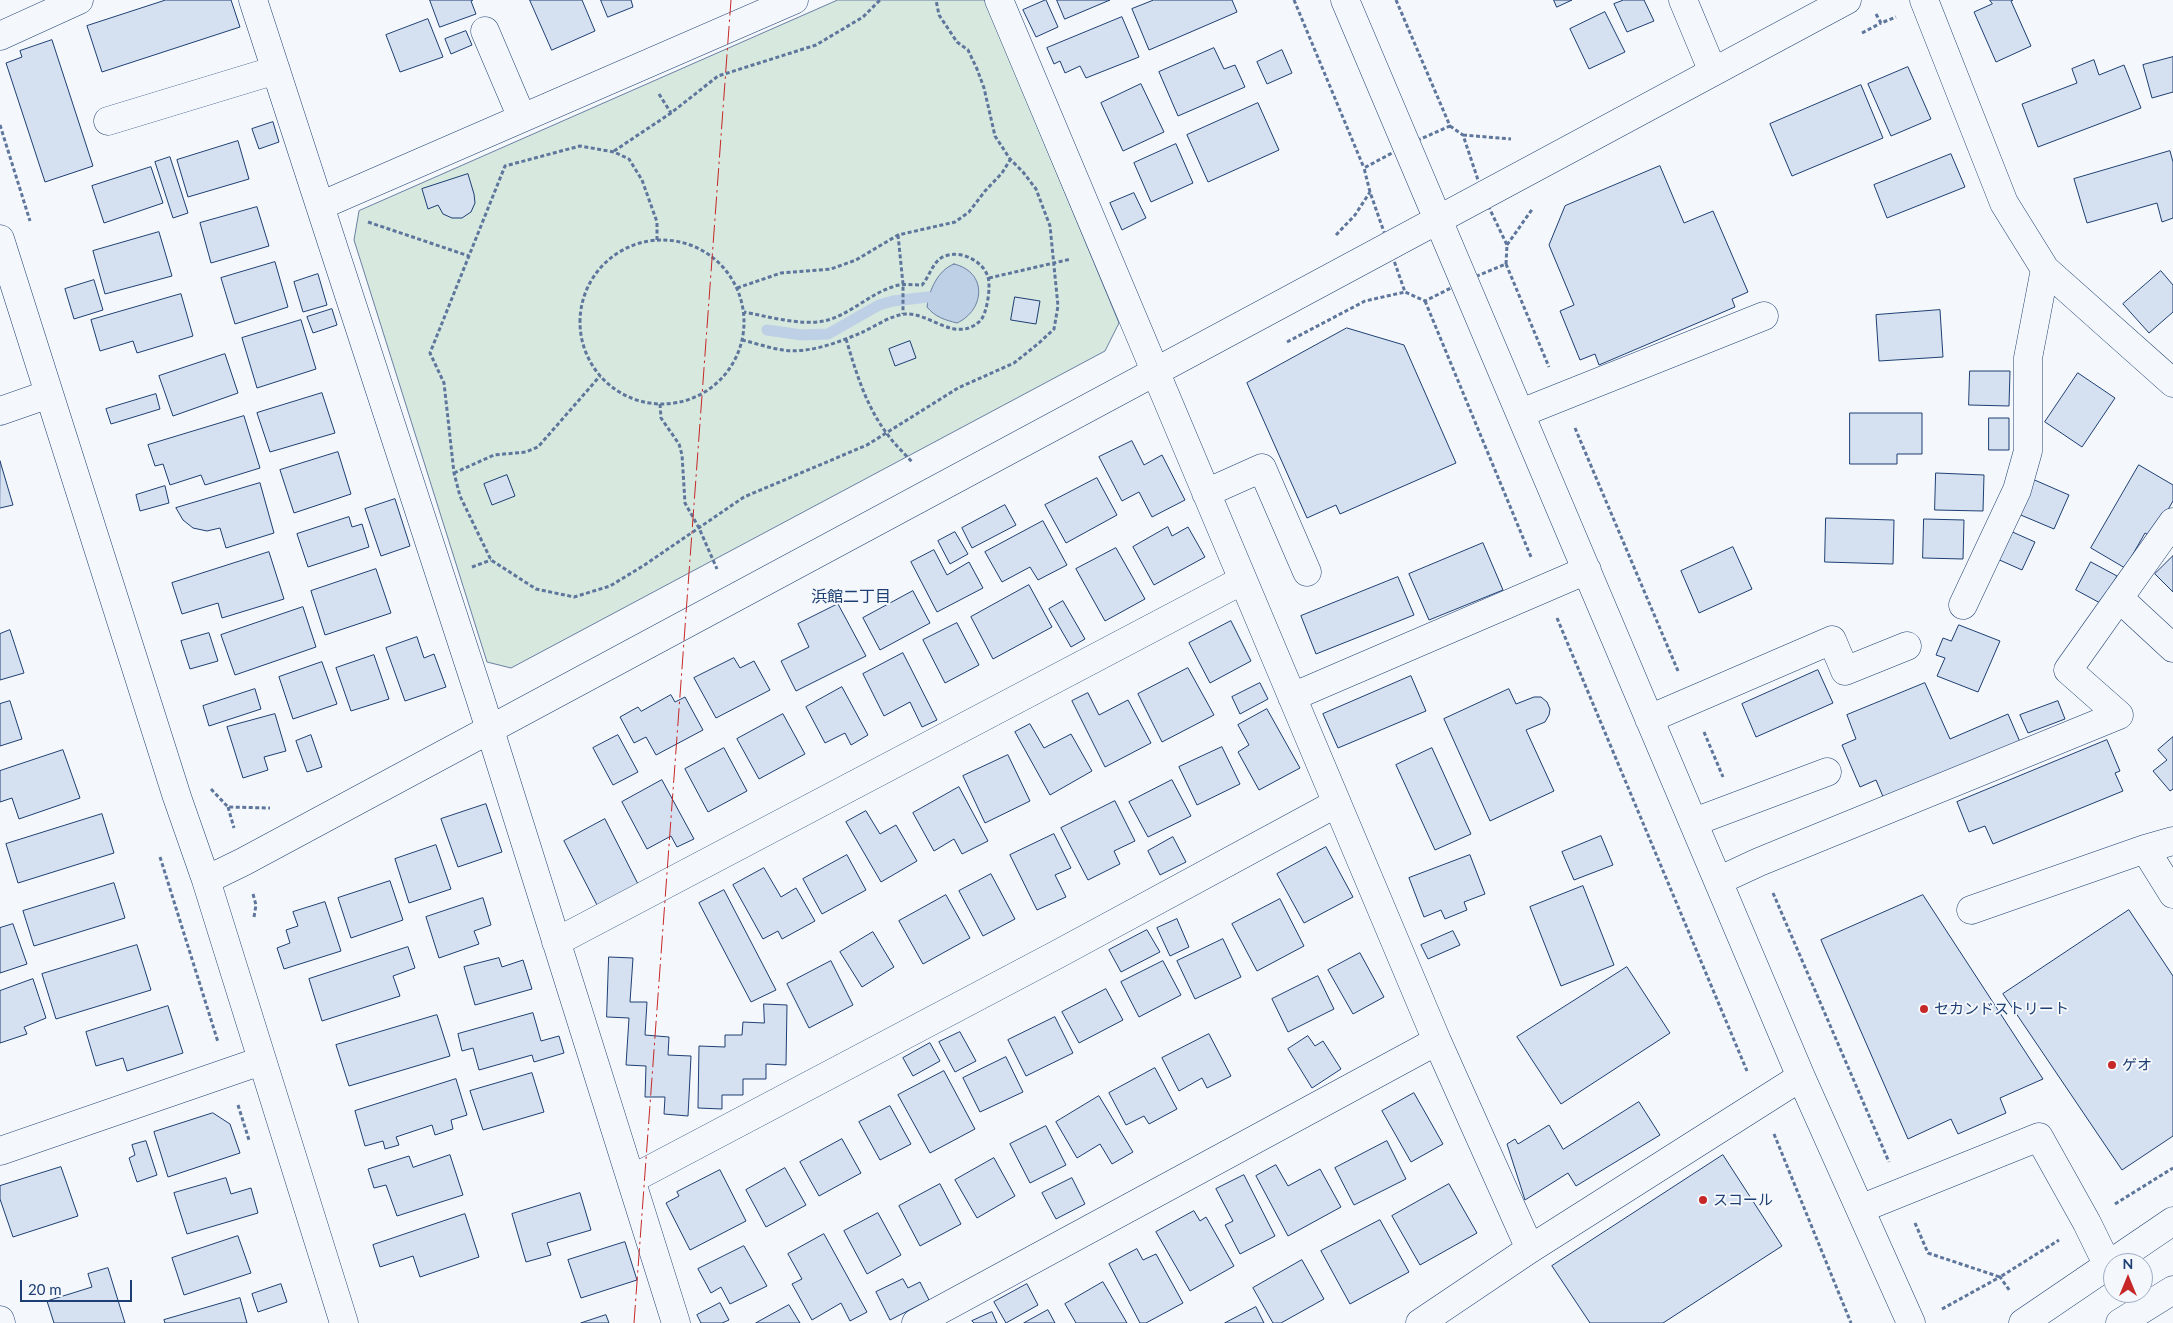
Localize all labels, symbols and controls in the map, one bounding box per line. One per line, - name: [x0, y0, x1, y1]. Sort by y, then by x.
- district label: 浜館二丁目: [811, 587, 891, 607]
- place label: セカンドストリート: [1934, 1000, 2069, 1018]
- marker: セカンドストリート: [1918, 1003, 1930, 1015]
- place label: ゲオ: [2122, 1056, 2152, 1074]
- marker: ゲオ: [2106, 1059, 2118, 1071]
- place label: スコール: [1713, 1191, 1773, 1209]
- marker: スコール: [1697, 1194, 1709, 1206]
- north arrow: [2103, 1253, 2153, 1303]
- text: N: [2123, 1255, 2133, 1272]
- scale bar: [22, 1270, 135, 1302]
- text: 20 m: [28, 1280, 62, 1298]

